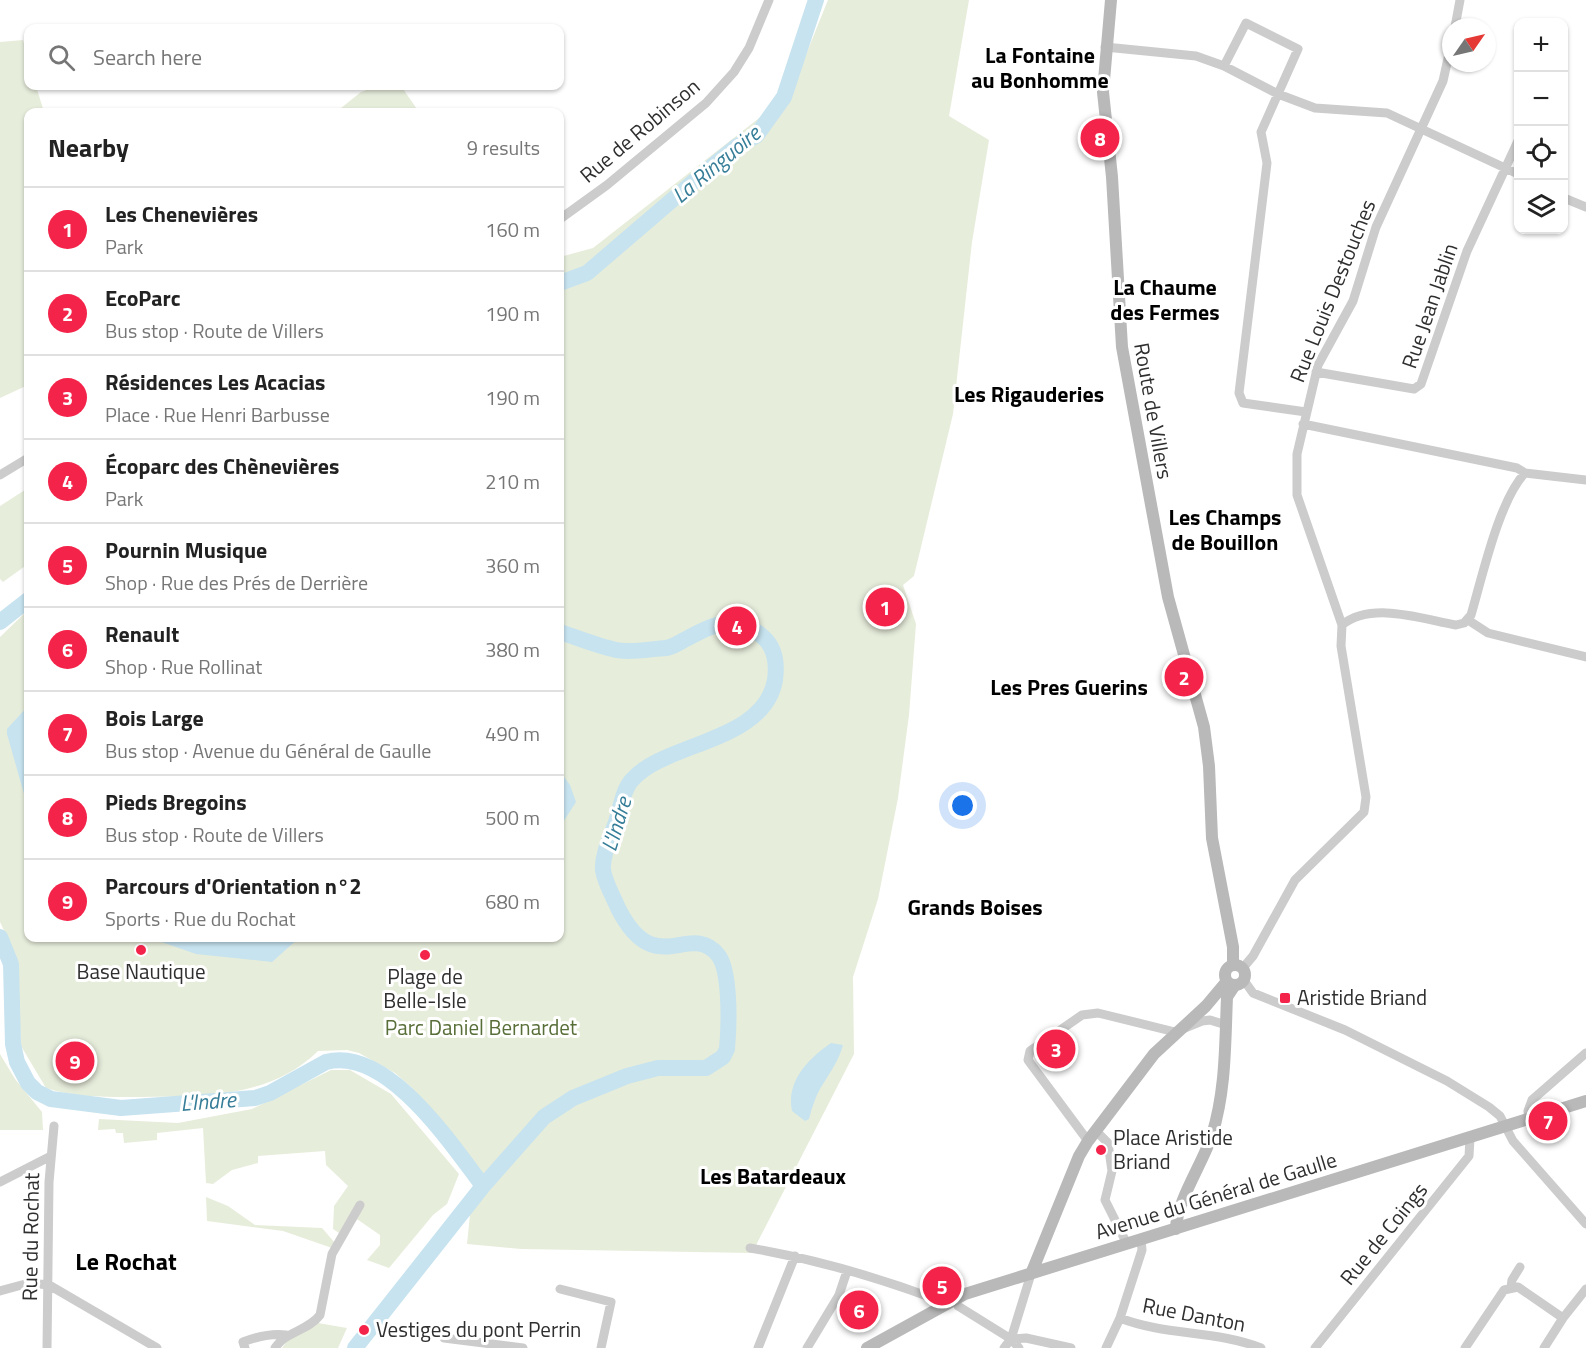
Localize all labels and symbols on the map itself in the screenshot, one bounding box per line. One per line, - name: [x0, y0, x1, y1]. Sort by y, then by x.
- north arrow: [1442, 18, 1496, 72]
- district label: La Fontaine au Bonhomme: [971, 38, 1109, 97]
- street label: Rue de Robinson: [572, 70, 707, 190]
- water label: La Ringuoire: [664, 116, 769, 211]
- pin: 8: [1080, 116, 1120, 160]
- street label: Rue Louis Destouches: [1281, 194, 1383, 387]
- street label: Rue Jean Jablin: [1393, 239, 1465, 373]
- district label: La Chaume des Fermes: [1110, 270, 1220, 329]
- street label: Route de Villers: [1126, 340, 1182, 482]
- district label: Les Rigauderies: [954, 377, 1104, 411]
- district label: Les Champs de Bouillon: [1169, 500, 1282, 559]
- pin: 1: [866, 584, 904, 630]
- pin: 4: [718, 604, 756, 648]
- pin: 2: [1164, 654, 1204, 700]
- district label: Les Pres Guerins: [990, 670, 1148, 704]
- water label: L'Indre: [592, 791, 641, 855]
- your location: [948, 791, 977, 820]
- district label: Grands Boises: [907, 890, 1043, 924]
- marker: Base Nautique: [134, 943, 148, 957]
- marker: Plage de Belle-Isle: [418, 948, 432, 962]
- place label: Base Nautique: [76, 955, 206, 987]
- place label: Plage de Belle-Isle: [383, 960, 467, 1016]
- place label: Aristide Briand: [1297, 981, 1427, 1013]
- marker: Aristide Briand: [1278, 991, 1292, 1005]
- park label: Parc Daniel Bernardet: [385, 1011, 578, 1043]
- pin: 3: [1036, 1026, 1076, 1072]
- pin: 9: [56, 1038, 94, 1084]
- water label: L'Indre: [179, 1082, 239, 1120]
- pin: 7: [1528, 1098, 1568, 1144]
- place label: Place Aristide Briand: [1113, 1121, 1233, 1177]
- street label: Avenue du Général de Gaulle: [1091, 1143, 1340, 1247]
- marker: Place Aristide Briand: [1094, 1143, 1108, 1157]
- district label: Les Batardeaux: [700, 1159, 847, 1193]
- street label: Rue du Rochat: [13, 1172, 47, 1301]
- street label: Rue de Coings: [1332, 1175, 1435, 1292]
- district label: Le Rochat: [75, 1243, 177, 1279]
- pin: 5: [922, 1264, 962, 1308]
- pin: 6: [840, 1288, 878, 1332]
- street label: Rue Danton: [1140, 1288, 1248, 1340]
- place label: Vestiges du pont Perrin: [376, 1313, 581, 1345]
- marker: Vestiges du pont Perrin: [357, 1323, 371, 1337]

